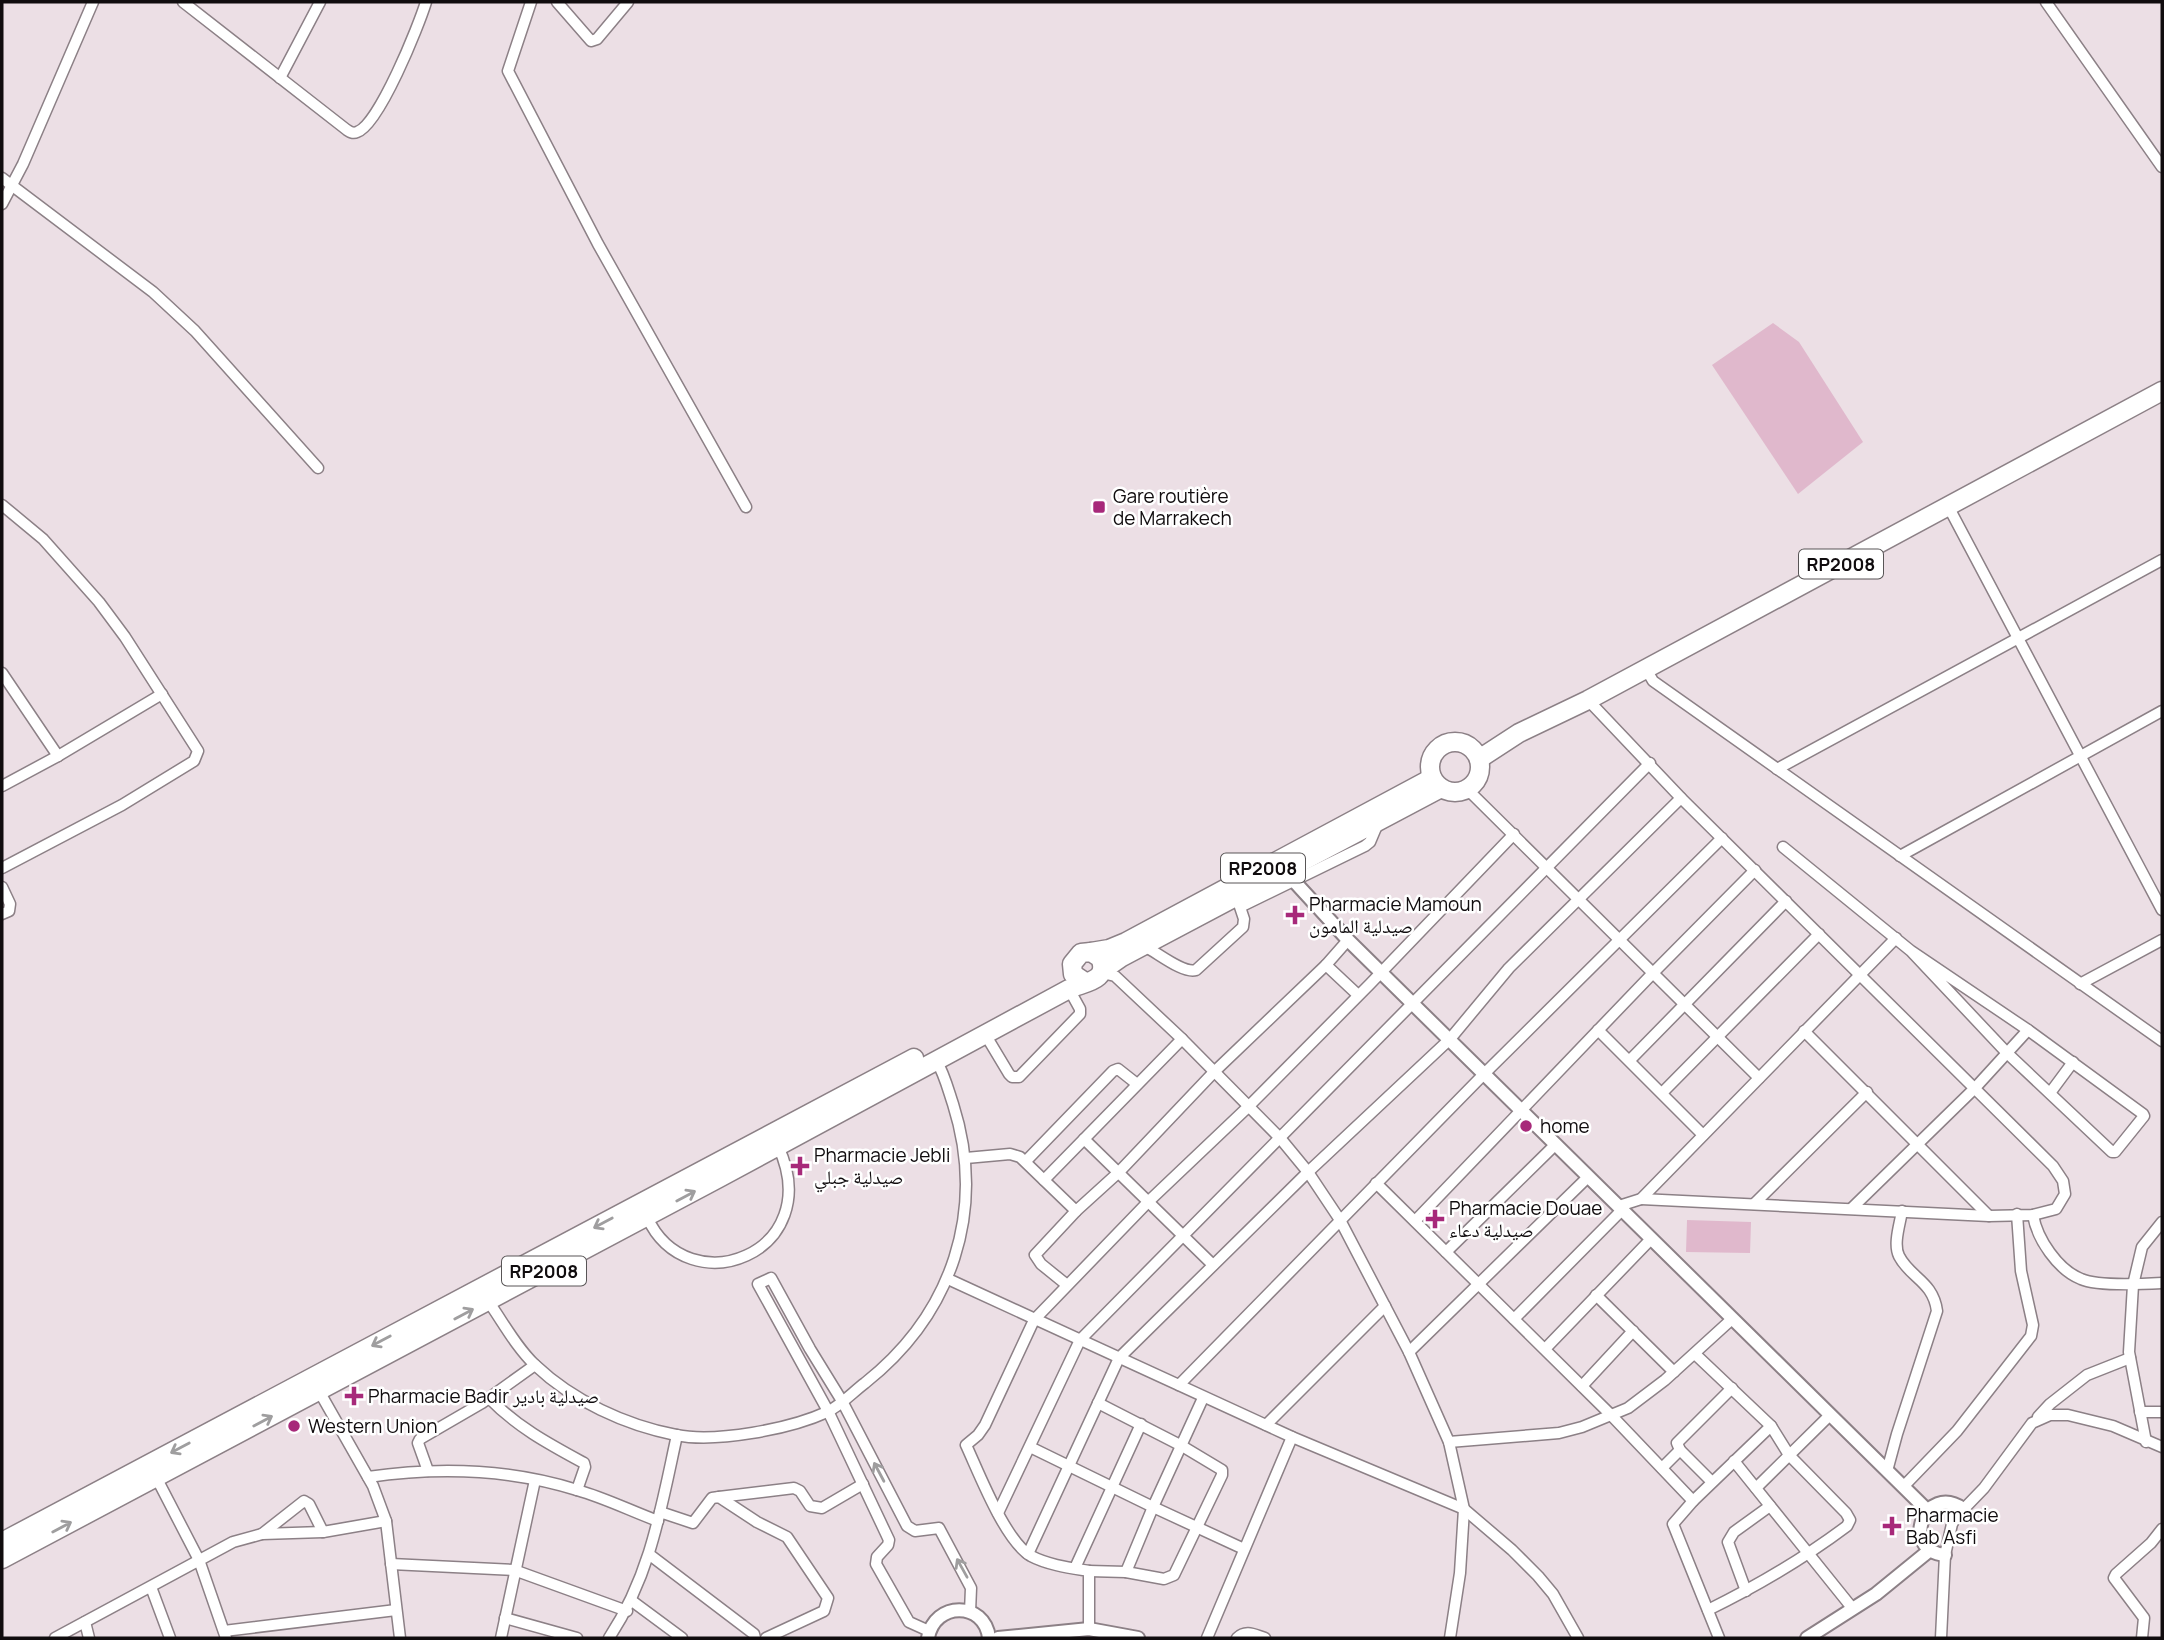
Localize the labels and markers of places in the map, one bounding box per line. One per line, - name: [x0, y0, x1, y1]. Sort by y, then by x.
- place label: Gare routière de Marrakech: [1113, 483, 1232, 531]
- marker: Gare routière de Marrakech: [1091, 499, 1107, 515]
- place label: Pharmacie Mamoun صيدلية المامون: [1309, 891, 1482, 939]
- marker: Pharmacie Mamoun صيدلية المامون: [1287, 907, 1303, 923]
- place label: home: [1540, 1113, 1590, 1139]
- marker: home: [1518, 1118, 1534, 1134]
- place label: Pharmacie Jebli صيدلية جبلي: [814, 1142, 950, 1193]
- marker: Pharmacie Jebli صيدلية جبلي: [792, 1158, 808, 1174]
- place label: Pharmacie Douae صيدلية دعاء: [1449, 1195, 1602, 1243]
- marker: Pharmacie Douae صيدلية دعاء: [1427, 1211, 1443, 1227]
- place label: Pharmacie Badir صيدلية بادير: [368, 1383, 599, 1409]
- marker: Pharmacie Badir صيدلية بادير: [346, 1388, 362, 1404]
- place label: Western Union: [308, 1413, 438, 1439]
- marker: Western Union: [286, 1418, 302, 1434]
- place label: Pharmacie Bab Asfi: [1906, 1502, 1999, 1550]
- marker: Pharmacie Bab Asfi: [1884, 1518, 1900, 1534]

